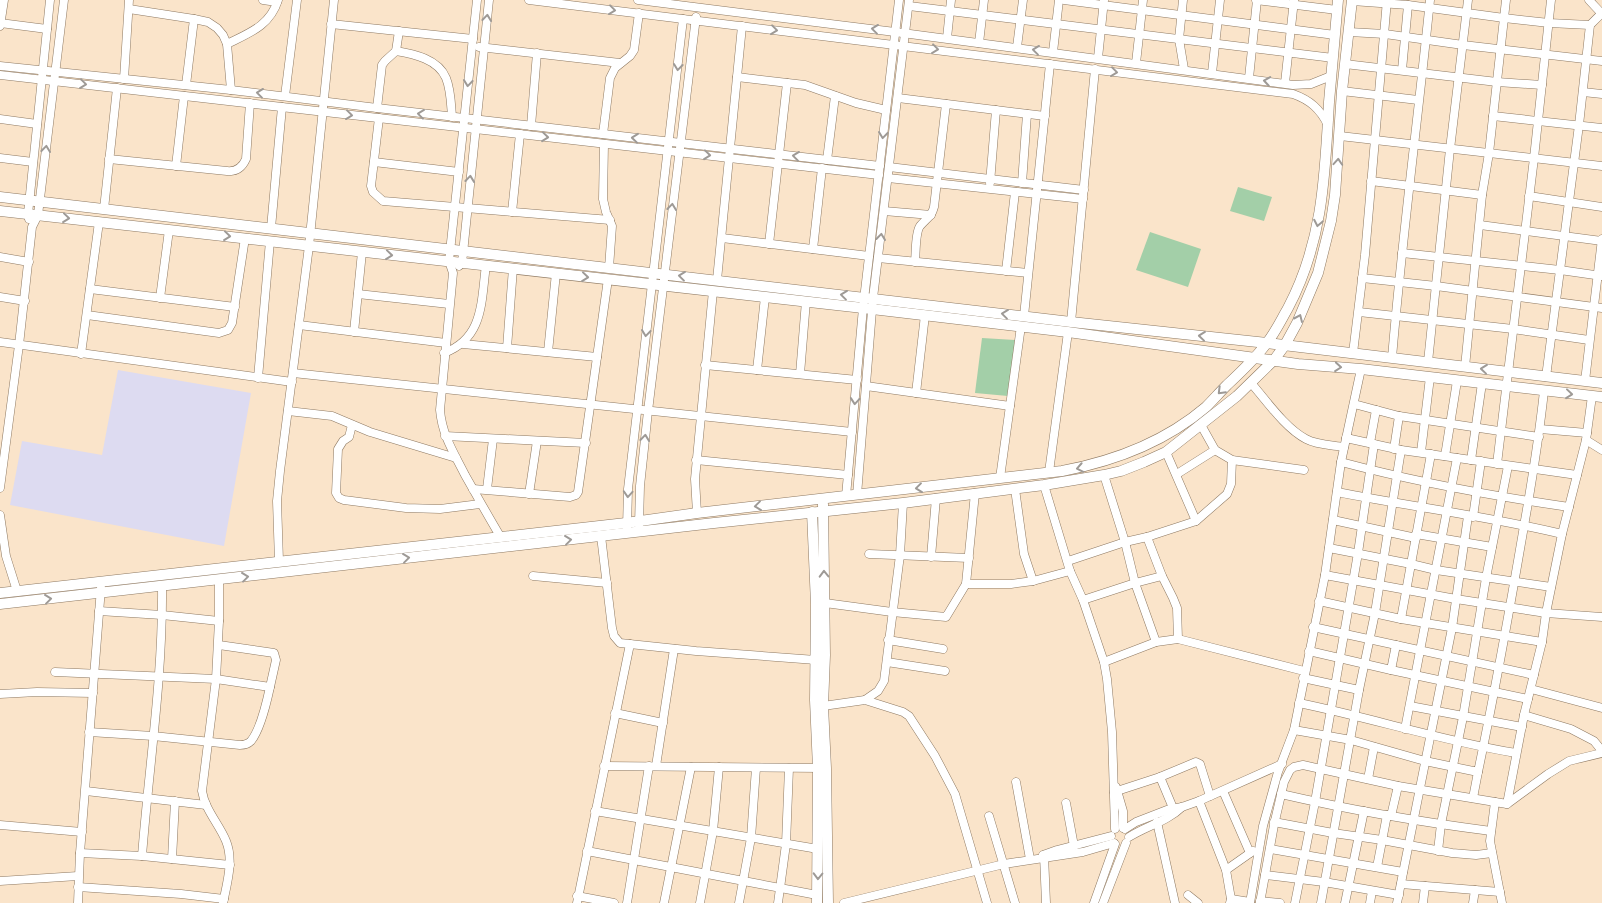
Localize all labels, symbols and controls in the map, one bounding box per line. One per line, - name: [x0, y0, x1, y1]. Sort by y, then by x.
- one-way arrow: [609, 4, 617, 15]
- one-way arrow: [481, 13, 492, 21]
- one-way arrow: [770, 24, 778, 35]
- one-way arrow: [871, 24, 879, 35]
- one-way arrow: [931, 44, 939, 54]
- one-way arrow: [1032, 45, 1040, 56]
- one-way arrow: [673, 63, 684, 71]
- one-way arrow: [1110, 66, 1118, 77]
- one-way arrow: [1262, 76, 1271, 86]
- one-way arrow: [80, 78, 88, 89]
- one-way arrow: [463, 80, 474, 88]
- one-way arrow: [256, 88, 264, 99]
- one-way arrow: [345, 109, 353, 120]
- one-way arrow: [417, 109, 425, 120]
- one-way arrow: [542, 131, 550, 142]
- one-way arrow: [878, 132, 889, 140]
- one-way arrow: [631, 133, 639, 144]
- one-way arrow: [40, 145, 51, 153]
- one-way arrow: [703, 149, 711, 160]
- one-way arrow: [792, 151, 800, 162]
- one-way arrow: [1332, 157, 1343, 165]
- one-way arrow: [464, 175, 475, 183]
- one-way arrow: [667, 203, 677, 212]
- one-way arrow: [62, 212, 70, 223]
- one-way arrow: [1313, 218, 1324, 227]
- one-way arrow: [224, 230, 232, 241]
- one-way arrow: [875, 233, 886, 241]
- one-way arrow: [385, 249, 393, 260]
- one-way arrow: [581, 271, 589, 282]
- one-way arrow: [678, 271, 686, 282]
- one-way arrow: [840, 290, 848, 301]
- one-way arrow: [1001, 309, 1009, 320]
- one-way arrow: [1292, 314, 1303, 323]
- one-way arrow: [641, 329, 652, 337]
- one-way arrow: [1197, 331, 1205, 342]
- one-way arrow: [1335, 362, 1343, 373]
- one-way arrow: [1480, 364, 1488, 375]
- one-way arrow: [1218, 386, 1227, 395]
- one-way arrow: [1566, 388, 1574, 399]
- one-way arrow: [849, 398, 860, 406]
- one-way arrow: [639, 434, 650, 442]
- one-way arrow: [1076, 462, 1085, 472]
- one-way arrow: [915, 482, 923, 493]
- one-way arrow: [622, 490, 633, 498]
- one-way arrow: [753, 500, 761, 511]
- one-way arrow: [564, 535, 572, 546]
- one-way arrow: [402, 553, 410, 564]
- one-way arrow: [819, 570, 829, 578]
- one-way arrow: [241, 572, 249, 583]
- one-way arrow: [45, 594, 53, 605]
- one-way arrow: [813, 872, 823, 880]

